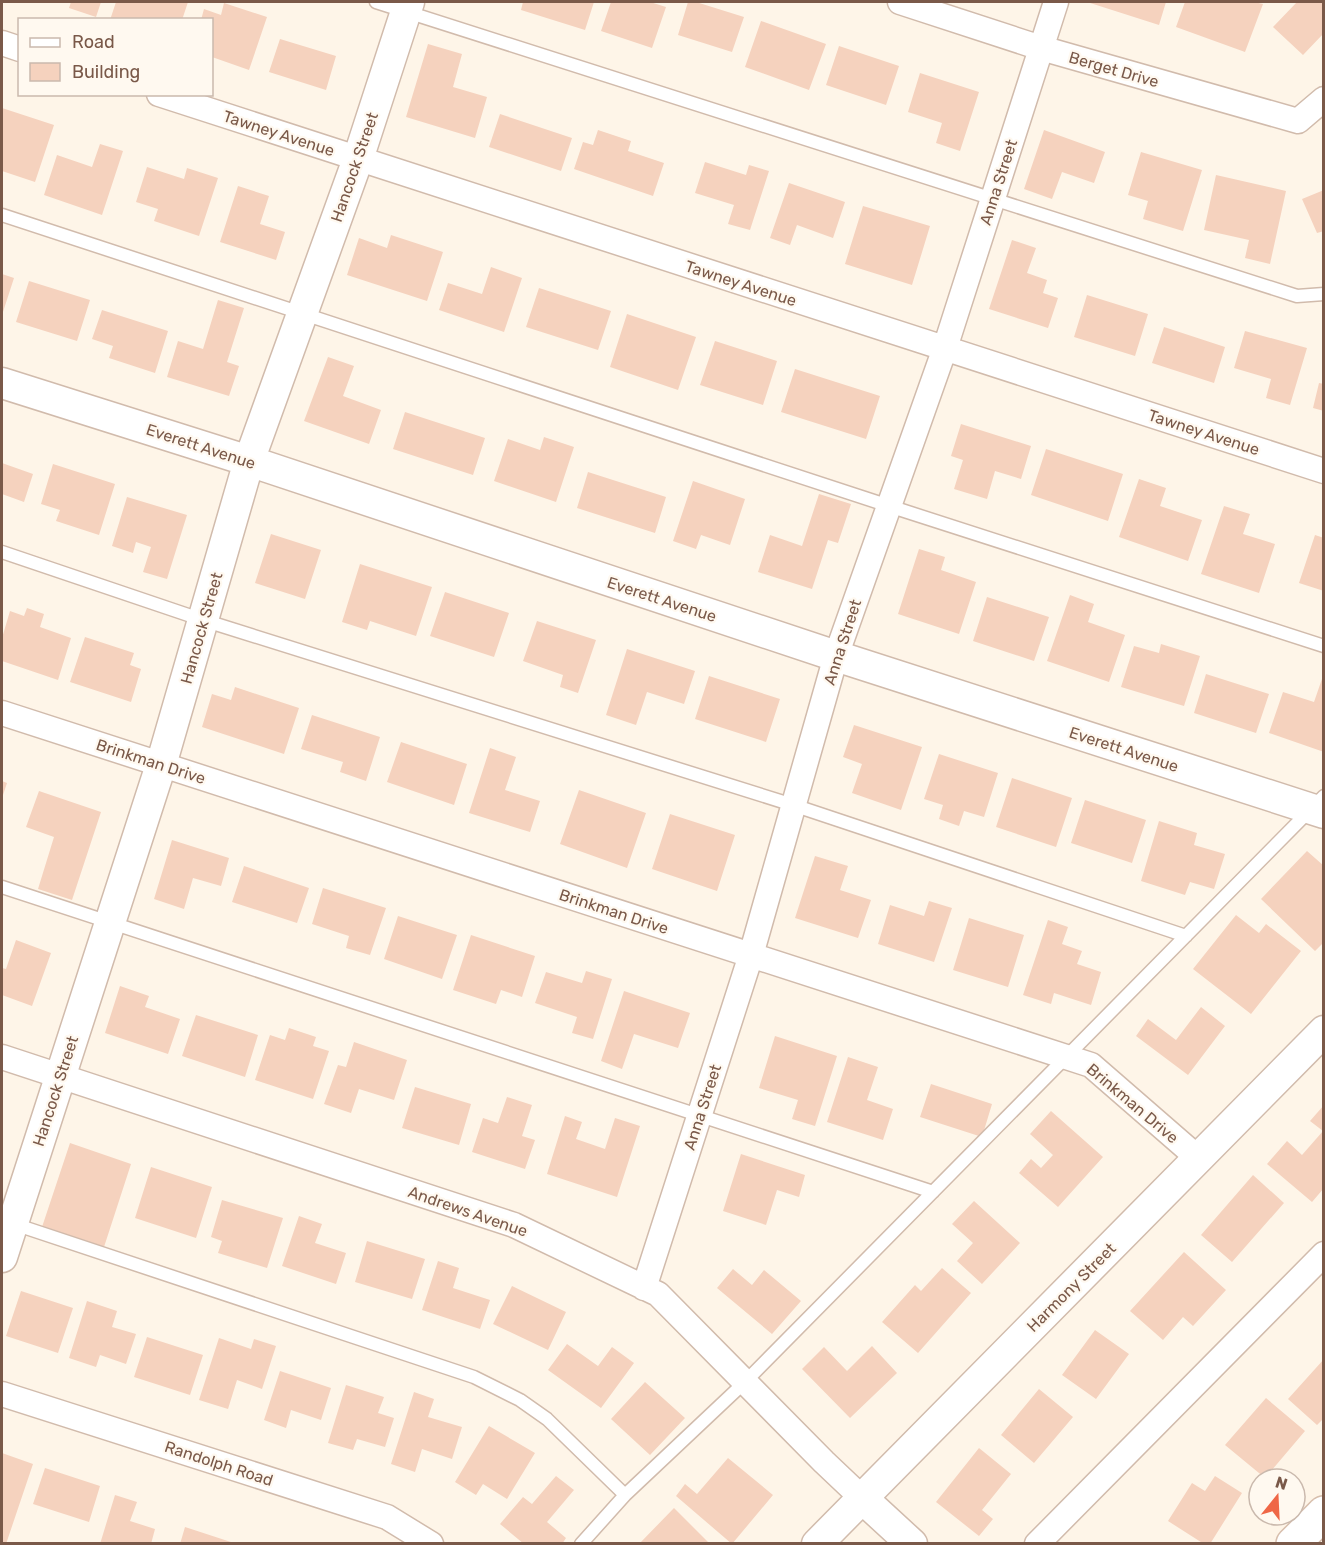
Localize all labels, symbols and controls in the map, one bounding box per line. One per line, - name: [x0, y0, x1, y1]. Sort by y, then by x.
- legend: [18, 18, 213, 96]
- text: Road: [72, 31, 115, 53]
- street label: Berget Drive: [1067, 48, 1161, 91]
- text: Building: [72, 61, 140, 83]
- street label: Tawney Avenue: [221, 107, 337, 160]
- street label: Hancock Street: [327, 110, 382, 225]
- street label: Anna Street: [976, 137, 1021, 227]
- street label: Tawney Avenue: [683, 257, 799, 310]
- street label: Tawney Avenue: [1146, 406, 1262, 459]
- street label: Everett Avenue: [144, 420, 258, 473]
- street label: Hancock Street: [176, 570, 226, 686]
- street label: Everett Avenue: [605, 573, 719, 626]
- street label: Anna Street: [820, 597, 865, 687]
- street label: Everett Avenue: [1067, 723, 1181, 776]
- street label: Brinkman Drive: [94, 735, 208, 788]
- street label: Brinkman Drive: [557, 885, 671, 938]
- street label: Hancock Street: [29, 1033, 82, 1149]
- street label: Brinkman Drive: [1083, 1060, 1182, 1147]
- street label: Anna Street: [680, 1062, 725, 1152]
- street label: Andrews Avenue: [406, 1182, 530, 1241]
- street label: Harmony Street: [1023, 1239, 1120, 1336]
- street label: Randolph Road: [162, 1437, 275, 1490]
- north arrow: [1247, 1467, 1307, 1527]
- text: N: [1273, 1472, 1290, 1494]

